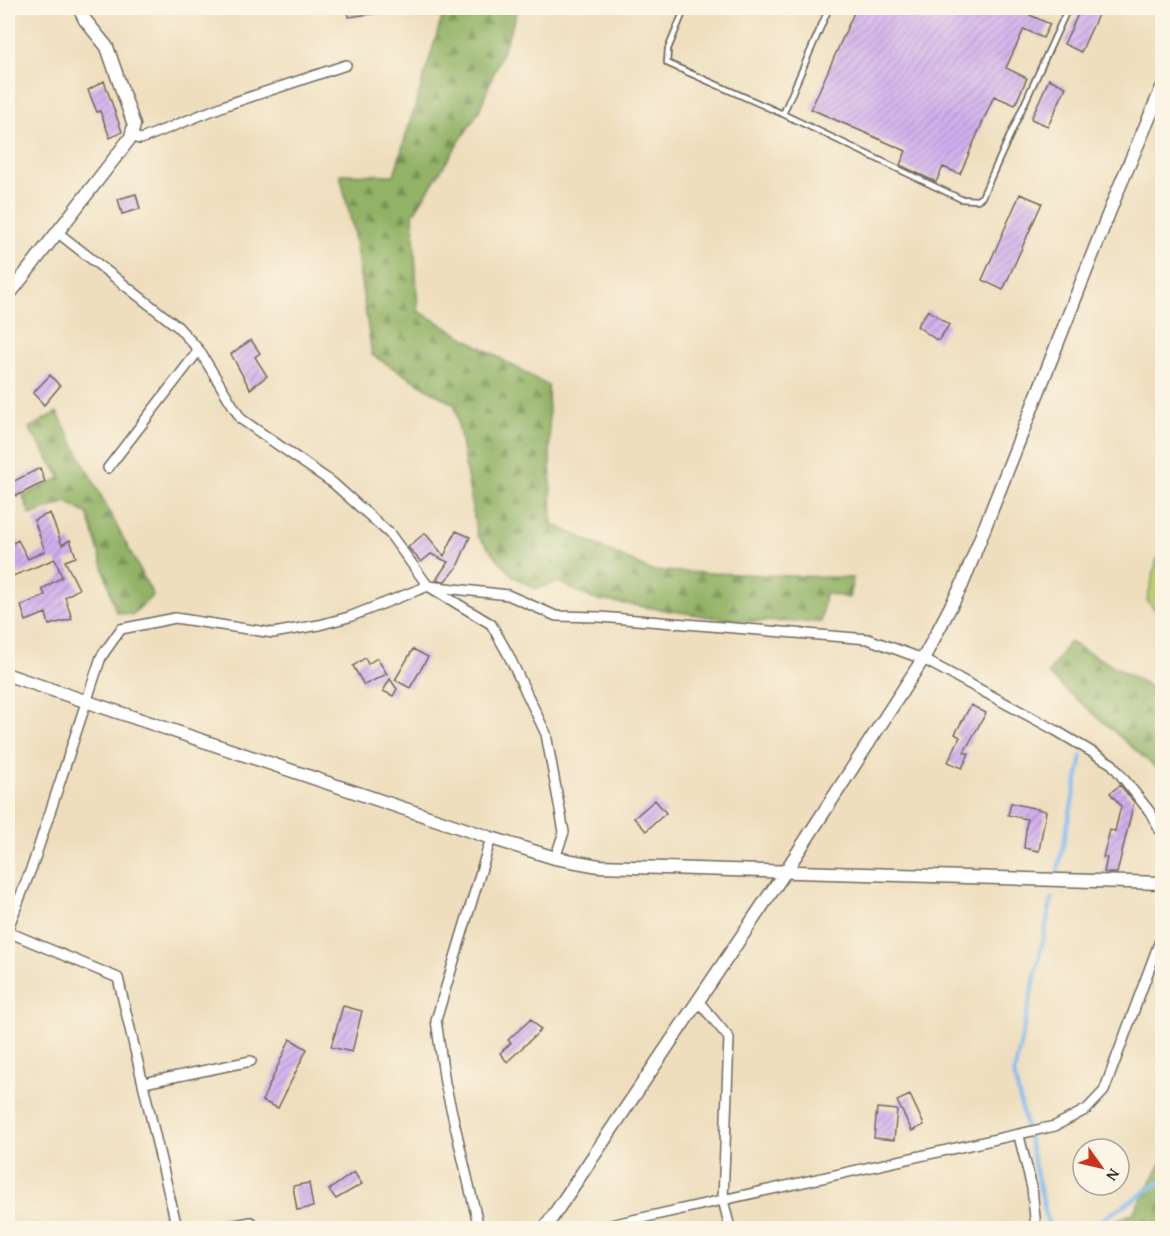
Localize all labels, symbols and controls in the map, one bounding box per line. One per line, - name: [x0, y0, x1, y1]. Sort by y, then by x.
- north arrow: [1071, 1137, 1131, 1197]
- text: N: [1100, 1164, 1126, 1187]

